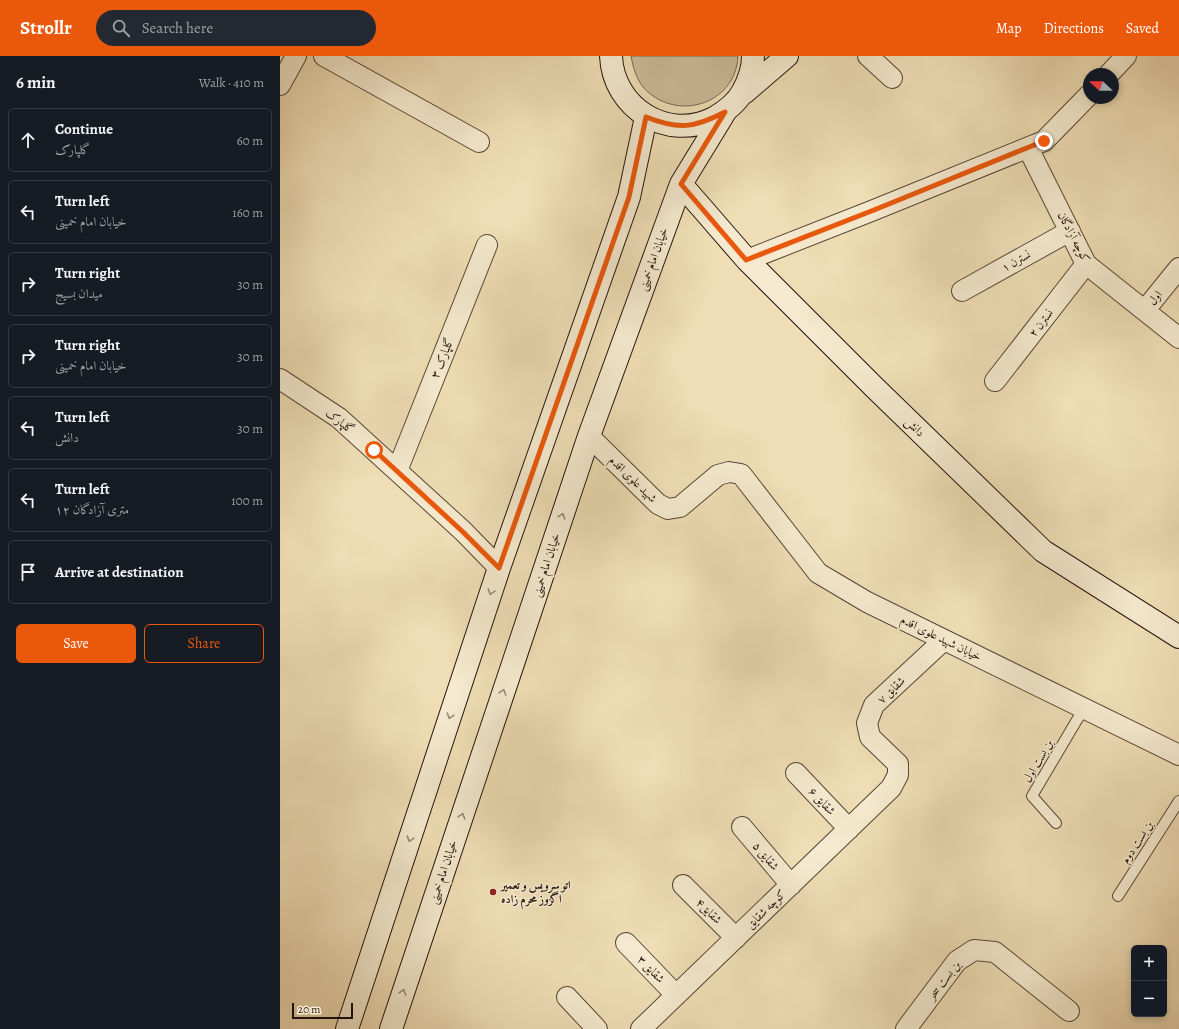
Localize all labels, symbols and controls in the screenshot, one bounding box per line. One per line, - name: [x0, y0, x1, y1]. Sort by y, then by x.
- search box: [96, 10, 376, 46]
- text: Strollr: [20, 15, 72, 41]
- icon: search: [110, 17, 132, 39]
- text: Search here: [142, 18, 213, 38]
- text: Map: [996, 19, 1022, 38]
- text: Directions: [1044, 19, 1104, 38]
- text: Saved: [1126, 19, 1159, 38]
- north arrow: [1083, 68, 1119, 104]
- text: 6 min: [16, 71, 56, 94]
- text: Walk · 410 m: [199, 74, 264, 91]
- text: Continue: [55, 119, 113, 139]
- icon: ahead: [17, 129, 39, 151]
- text: 60 m: [237, 132, 263, 149]
- route end: [1035, 132, 1053, 150]
- text: گلپارک: [55, 141, 90, 158]
- text: Turn left: [55, 191, 110, 211]
- icon: left: [17, 201, 39, 223]
- text: 160 m: [232, 204, 263, 221]
- street label: کوچه آزادگان: [1053, 209, 1094, 266]
- text: خیابان امام خمینی: [55, 213, 127, 230]
- street label: خیابان امام خمینی: [634, 225, 675, 294]
- street label: نسترن ۱: [998, 246, 1034, 276]
- text: Turn right: [55, 263, 120, 283]
- icon: right: [17, 273, 39, 295]
- text: 30 m: [237, 276, 263, 293]
- text: میدان بسیج: [55, 285, 103, 302]
- street label: اول: [1144, 287, 1166, 309]
- street label: نسترن ۲: [1025, 305, 1057, 340]
- text: Turn right: [55, 335, 120, 355]
- street label: گلپارک ۳: [427, 336, 457, 380]
- icon: right: [17, 345, 39, 367]
- text: 30 m: [237, 348, 263, 365]
- text: خیابان امام خمینی: [55, 357, 127, 374]
- street label: گلپارک: [322, 405, 358, 437]
- text: Turn left: [55, 407, 110, 427]
- street label: دانش: [901, 414, 929, 441]
- icon: left: [17, 417, 39, 439]
- text: 30 m: [237, 420, 263, 437]
- text: دانش: [55, 429, 79, 446]
- route start: [365, 441, 383, 459]
- street label: شهید علوی اقدم: [603, 452, 660, 508]
- text: Turn left: [55, 479, 110, 499]
- icon: left: [17, 489, 39, 511]
- text: 100 m: [231, 492, 263, 509]
- text: ۱۲ متری آزادگان: [55, 501, 129, 518]
- one-way arrow: [558, 513, 566, 520]
- street label: خیابان امام خمینی: [528, 531, 567, 600]
- icon: arrive: [17, 561, 39, 583]
- text: Arrive at destination: [55, 562, 184, 582]
- one-way arrow: [487, 589, 496, 596]
- street label: خیابان شهید علوی اقدم: [896, 611, 985, 667]
- button: Save: [16, 624, 136, 663]
- button: Share: [144, 624, 264, 663]
- street label: شقایق ۷: [873, 673, 909, 707]
- one-way arrow: [499, 689, 507, 696]
- one-way arrow: [446, 712, 455, 719]
- street label: بن بست اول: [1019, 736, 1057, 786]
- street label: شقایق ۶: [805, 783, 839, 819]
- one-way arrow: [457, 812, 466, 819]
- street label: بن بست دوم: [1117, 817, 1160, 868]
- one-way arrow: [406, 836, 414, 843]
- street label: خیابان امام خمینی: [425, 838, 464, 907]
- street label: شقایق ۵: [749, 838, 783, 874]
- place label: اتو سرویس و تعمیر اگزوز محرم زاده: [499, 877, 571, 910]
- street label: کوچه شقایق: [742, 886, 790, 933]
- marker: اتو سرویس و تعمیر اگزوز محرم زاده: [488, 887, 498, 897]
- street label: شقایق۴: [692, 894, 726, 928]
- map controls: [1131, 945, 1167, 1017]
- button: +: [1131, 945, 1167, 981]
- street label: شقایق ۳: [634, 952, 668, 987]
- street label: بن بست سحر: [922, 957, 965, 1004]
- button: −: [1131, 981, 1167, 1017]
- one-way arrow: [398, 989, 407, 996]
- scale bar: [292, 1001, 353, 1020]
- text: 20 m: [298, 1002, 320, 1017]

